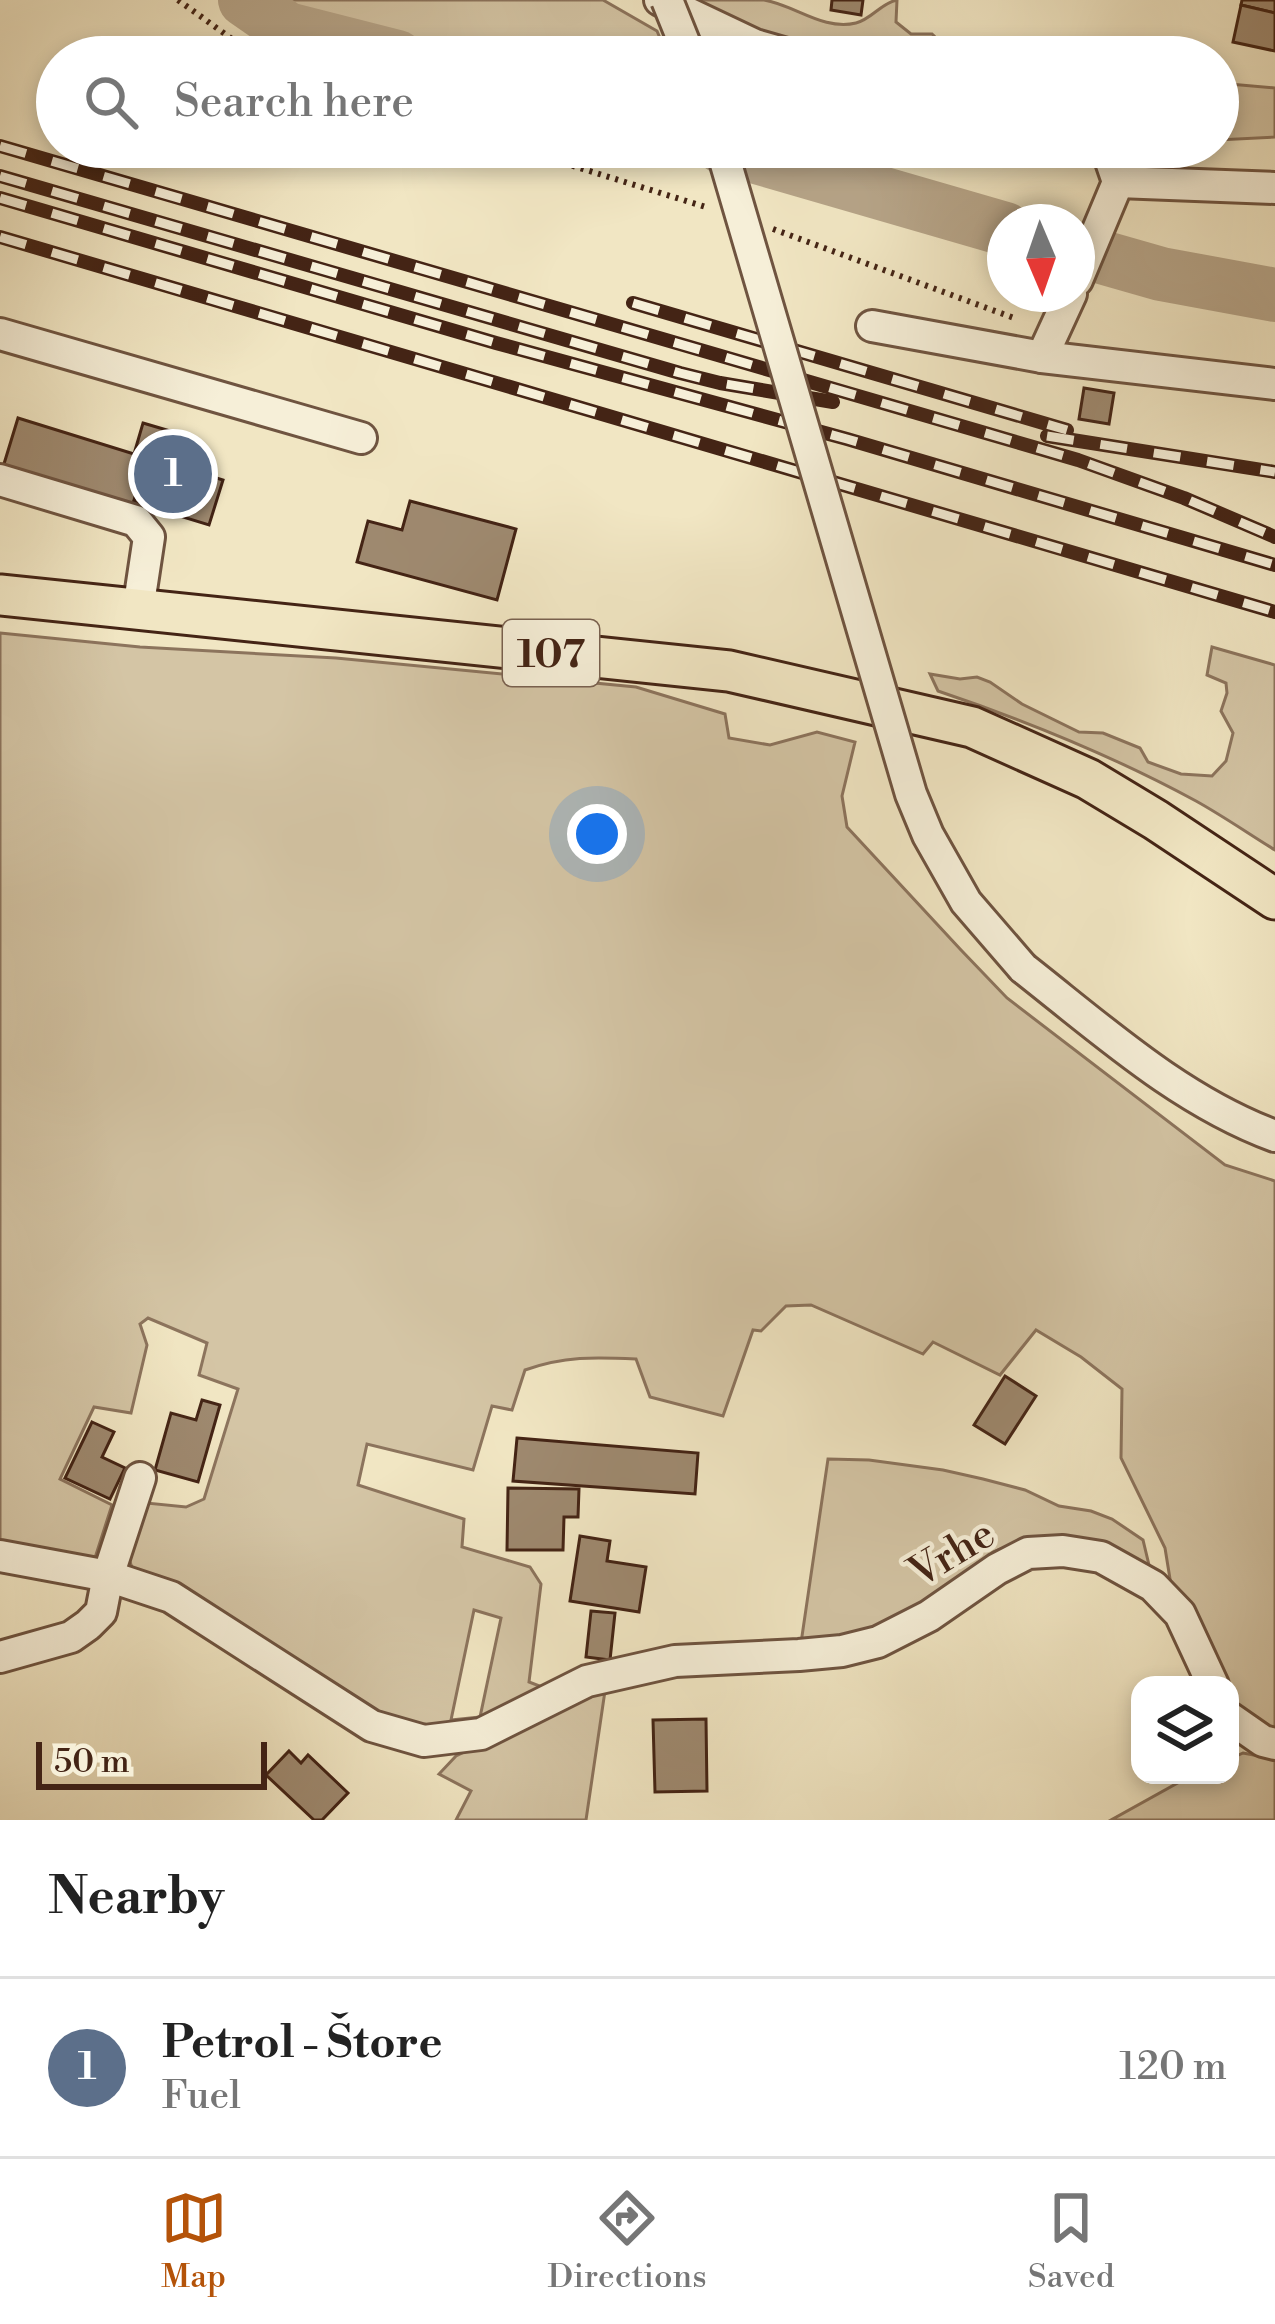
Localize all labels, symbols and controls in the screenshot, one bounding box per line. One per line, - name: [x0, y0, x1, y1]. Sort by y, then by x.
- search box: [36, 36, 1239, 168]
- icon: search: [78, 69, 144, 135]
- text: Search here: [174, 74, 414, 131]
- north arrow: [987, 204, 1095, 312]
- pin: 1: [134, 429, 212, 519]
- road number: 107: [503, 620, 599, 686]
- your location: [567, 804, 627, 864]
- street label: Vrhe: [899, 1508, 1005, 1601]
- map controls: [1131, 1676, 1239, 1784]
- button: layers: [1131, 1676, 1239, 1784]
- scale bar: [36, 1736, 267, 1789]
- text: 50 m: [54, 1742, 130, 1783]
- text: Nearby: [48, 1866, 224, 1930]
- text: Petrol - Štore: [162, 2015, 442, 2072]
- text: 1: [78, 2043, 96, 2092]
- text: 120 m: [1119, 2043, 1227, 2092]
- text: Fuel: [162, 2072, 241, 2121]
- tab: Map: [161, 2185, 227, 2298]
- tab: Directions: [548, 2185, 707, 2298]
- tab: Saved: [1028, 2185, 1114, 2298]

